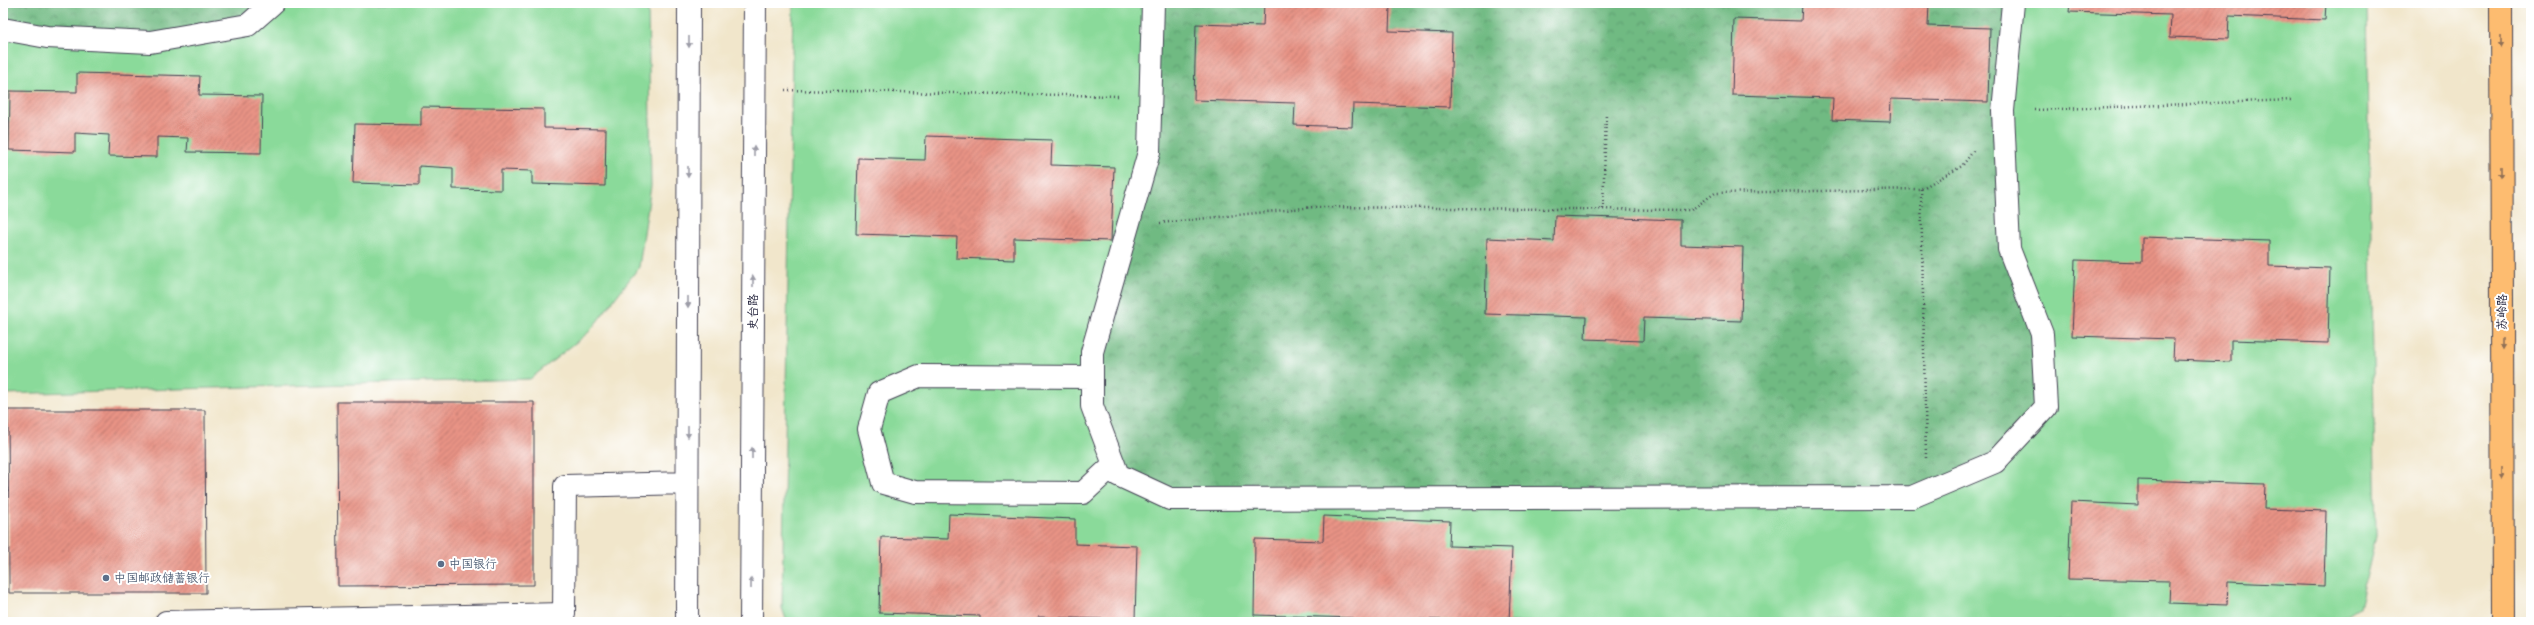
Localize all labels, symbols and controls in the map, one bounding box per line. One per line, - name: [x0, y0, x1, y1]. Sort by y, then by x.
- one-way arrow: [686, 36, 692, 49]
- one-way arrow: [2498, 36, 2504, 49]
- one-way arrow: [751, 144, 757, 157]
- one-way arrow: [685, 166, 691, 179]
- one-way arrow: [2498, 166, 2504, 179]
- one-way arrow: [750, 274, 756, 287]
- street label: 史台路: [745, 294, 762, 330]
- street label: 苏岭路: [2494, 294, 2511, 330]
- one-way arrow: [685, 296, 691, 309]
- one-way arrow: [2499, 338, 2505, 351]
- one-way arrow: [685, 426, 691, 439]
- one-way arrow: [749, 446, 755, 459]
- one-way arrow: [2499, 468, 2505, 481]
- place label: 中国银行: [449, 556, 497, 573]
- marker: 中国银行: [436, 559, 446, 569]
- place label: 中国邮政储蓄银行: [114, 570, 210, 587]
- marker: 中国邮政储蓄银行: [101, 573, 111, 583]
- one-way arrow: [748, 576, 754, 589]

